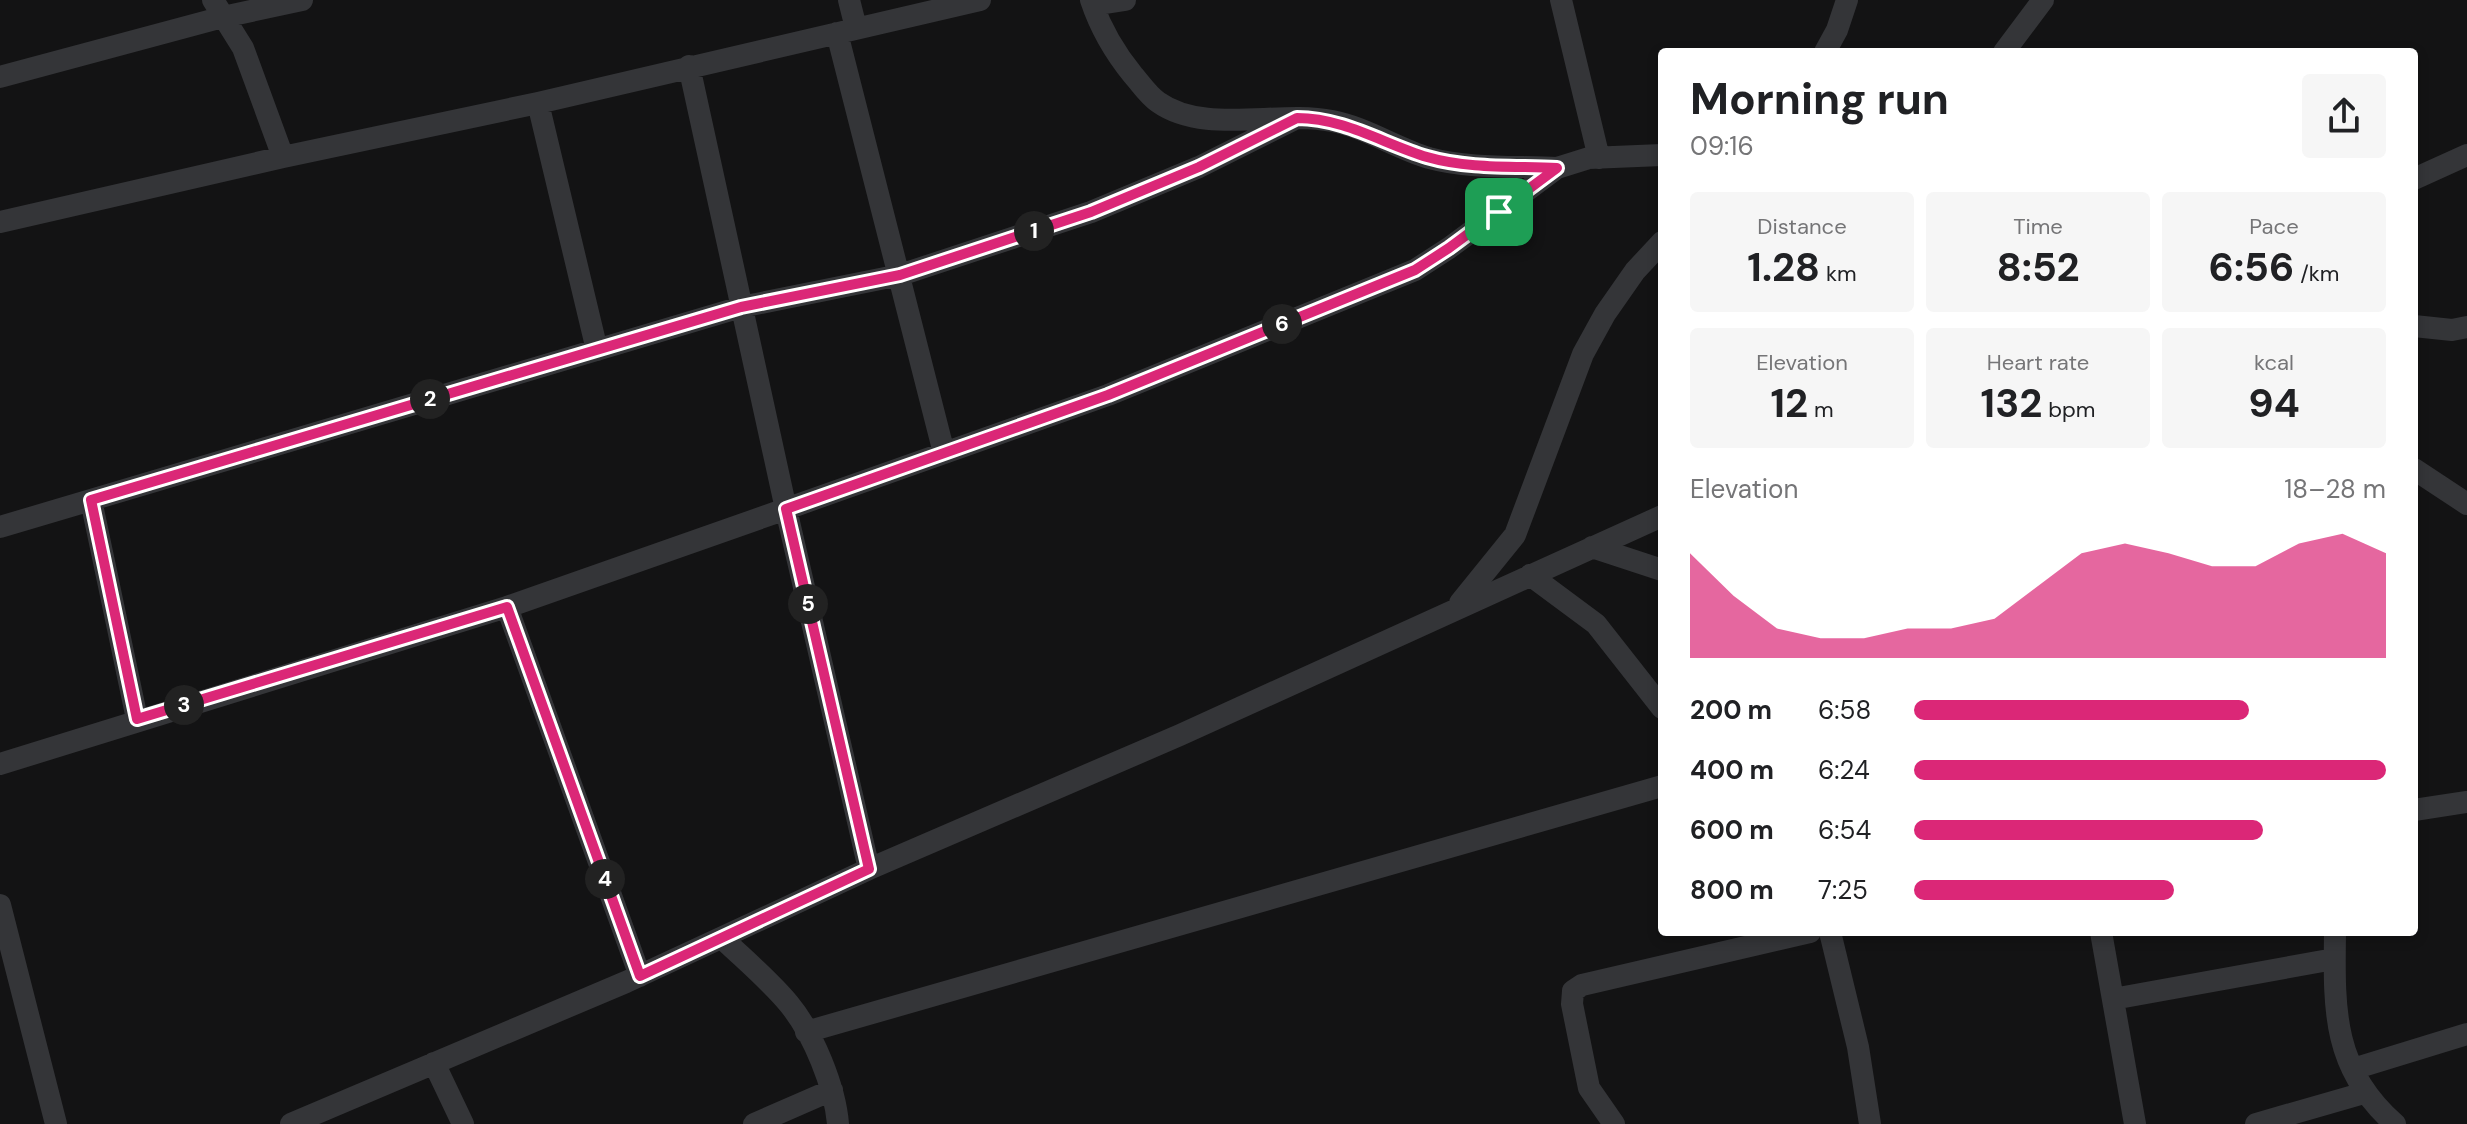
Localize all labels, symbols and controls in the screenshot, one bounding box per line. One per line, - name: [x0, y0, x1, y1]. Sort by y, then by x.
- text: Morning run: [1690, 70, 1949, 128]
- button: share: [2302, 74, 2386, 158]
- text: 09:16: [1690, 129, 1754, 163]
- pin: [1465, 178, 1533, 246]
- icon: arrive: [1477, 190, 1521, 234]
- pin: 1: [1014, 211, 1054, 251]
- text: Distance: [1757, 212, 1847, 241]
- text: Time: [2013, 212, 2063, 241]
- text: Pace: [2249, 212, 2299, 241]
- text: 1: [1030, 216, 1038, 245]
- text: 1.28: [1747, 241, 1820, 293]
- text: 8:52: [1996, 241, 2080, 293]
- text: 6:56: [2209, 241, 2294, 293]
- text: km: [1820, 259, 1857, 288]
- text: /km: [2294, 259, 2339, 288]
- pin: 6: [1262, 304, 1302, 344]
- text: 6: [1275, 309, 1289, 338]
- text: Elevation: [1756, 348, 1848, 377]
- text: Heart rate: [1987, 348, 2089, 377]
- text: kcal: [2254, 348, 2294, 377]
- text: 12: [1770, 377, 1808, 429]
- text: 132: [1981, 377, 2042, 429]
- text: 94: [2248, 377, 2300, 429]
- pin: 2: [410, 379, 450, 419]
- text: 2: [424, 384, 436, 413]
- text: m: [1808, 395, 1834, 424]
- text: bpm: [2042, 395, 2095, 424]
- text: Elevation: [1690, 472, 1798, 506]
- text: 18–28 m: [2284, 472, 2386, 506]
- pin: 5: [788, 584, 828, 624]
- text: 5: [801, 589, 815, 618]
- pin: 3: [164, 685, 204, 725]
- text: 3: [177, 690, 191, 719]
- text: 200 m: [1690, 693, 1772, 727]
- text: 6:58: [1818, 693, 1871, 727]
- text: 400 m: [1690, 753, 1774, 787]
- text: 6:24: [1818, 753, 1870, 787]
- text: 600 m: [1690, 813, 1774, 847]
- text: 6:54: [1818, 813, 1871, 847]
- pin: 4: [585, 859, 625, 899]
- text: 4: [598, 864, 612, 893]
- text: 800 m: [1690, 873, 1774, 907]
- text: 7:25: [1818, 873, 1868, 907]

